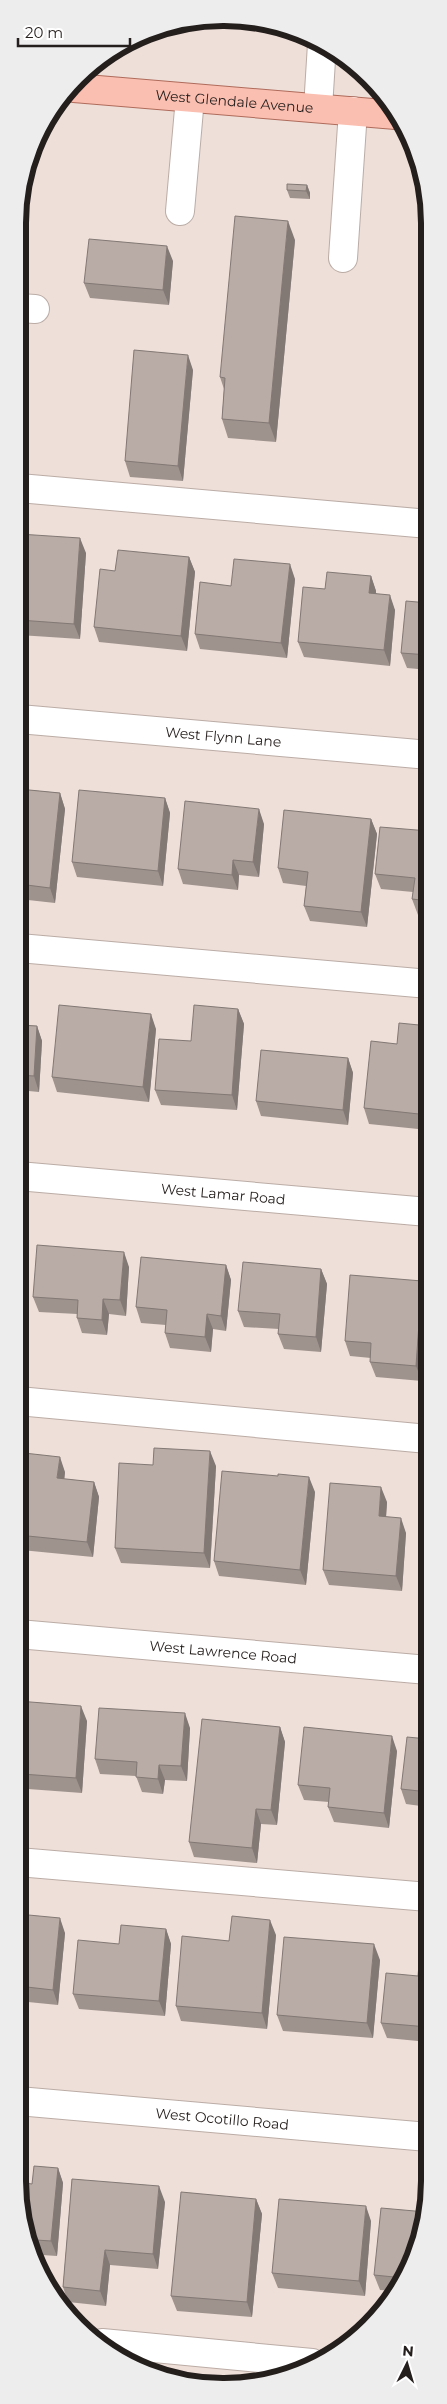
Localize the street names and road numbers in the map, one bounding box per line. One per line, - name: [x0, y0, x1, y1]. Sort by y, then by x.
- street label: West Glendale Avenue: [155, 86, 314, 117]
- street label: West Flynn Lane: [164, 723, 282, 751]
- street label: West Lamar Road: [160, 1180, 286, 1208]
- street label: West Lawrence Road: [149, 1637, 298, 1667]
- street label: West Ocotillo Road: [155, 2104, 290, 2134]

